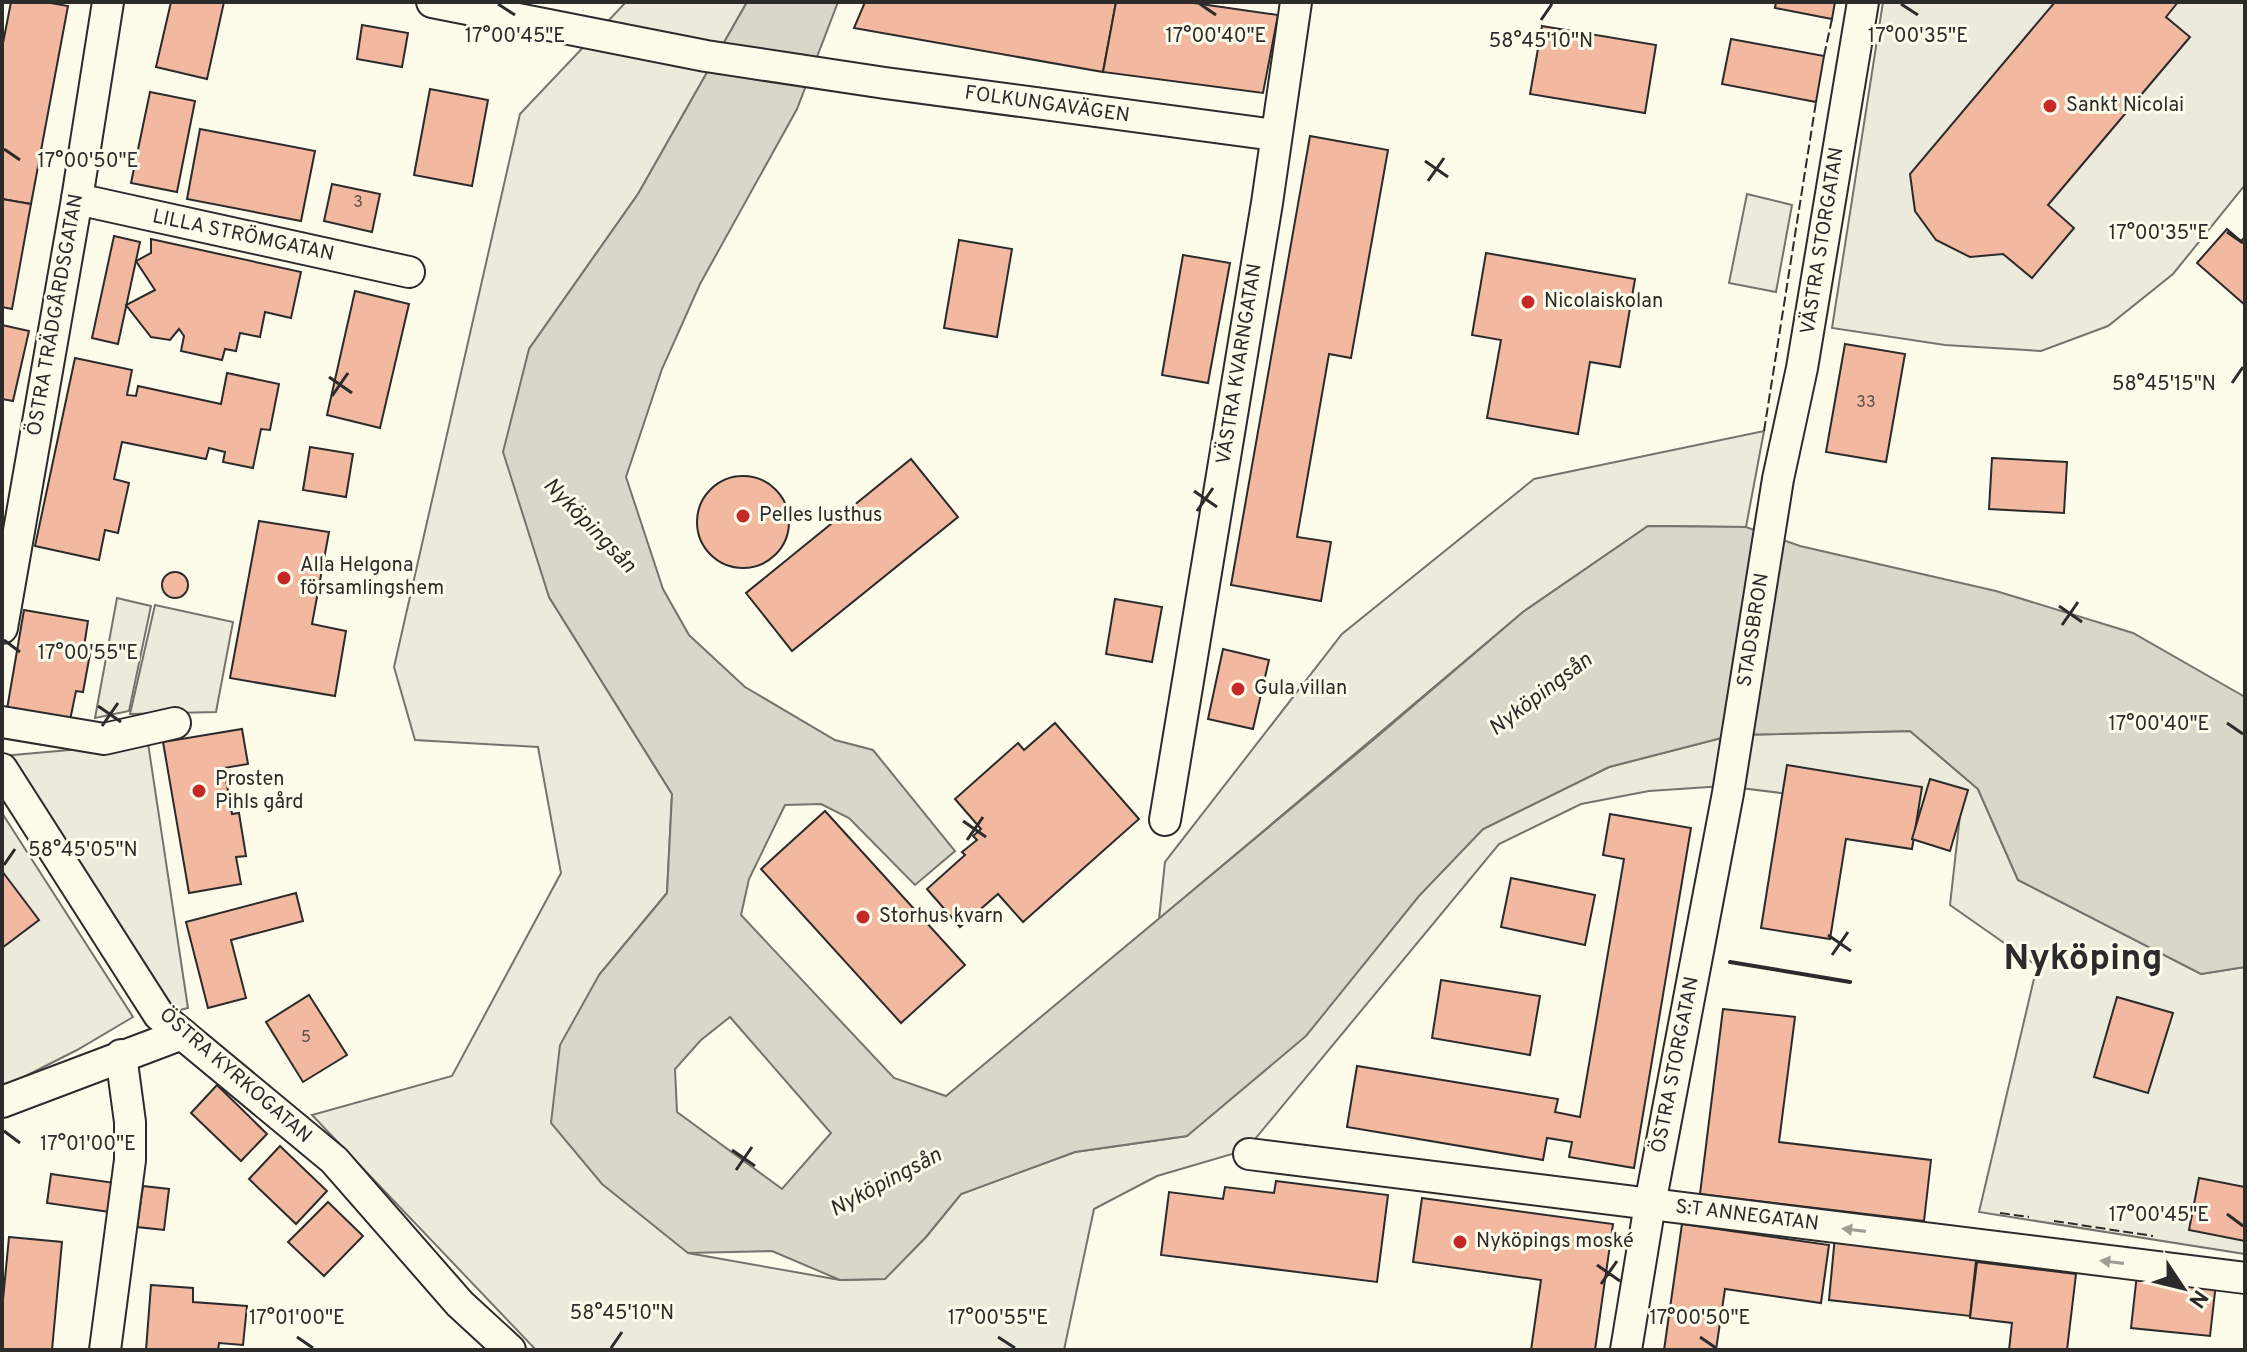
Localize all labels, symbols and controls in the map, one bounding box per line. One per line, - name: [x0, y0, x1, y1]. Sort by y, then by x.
- text: 17°00'45"E: [465, 24, 565, 50]
- text: 17°00'40"E: [1165, 24, 1267, 50]
- text: 17°00'35"E: [1868, 24, 1968, 50]
- text: 58°45'10"N: [1489, 29, 1593, 55]
- street label: FOLKUNGAVÄGEN: [963, 80, 1131, 129]
- place label: Sankt Nicolai: [2066, 93, 2184, 119]
- marker: Sankt Nicolai: [2041, 97, 2059, 115]
- street label: VÄSTRA STORGATAN: [1794, 145, 1851, 336]
- text: 17°00'50"E: [37, 149, 139, 175]
- street label: ÖSTRA TRÄDGÅRDSGATAN: [21, 192, 90, 438]
- house number: 3: [353, 193, 363, 213]
- street label: LILLA STRÖMGATAN: [150, 203, 336, 268]
- text: 17°00'35"E: [2109, 221, 2209, 247]
- street label: VÄSTRA KVARNGATAN: [1210, 261, 1269, 466]
- place label: Nicolaiskolan: [1544, 289, 1663, 315]
- marker: Nicolaiskolan: [1519, 293, 1537, 311]
- text: 58°45'15"N: [2112, 372, 2216, 398]
- house number: 33: [1856, 393, 1876, 413]
- water label: Nyköpingsån: [537, 473, 641, 580]
- place label: Pelles lusthus: [759, 503, 882, 529]
- marker: Pelles lusthus: [734, 507, 752, 525]
- place label: Alla Helgona församlingshem: [300, 553, 444, 602]
- marker: Alla Helgona församlingshem: [275, 569, 293, 587]
- street label: STADSBRON: [1732, 571, 1776, 689]
- text: 17°00'55"E: [38, 641, 138, 667]
- water label: Nyköpingsån: [1484, 647, 1598, 743]
- place label: Gula villan: [1254, 676, 1347, 702]
- marker: Gula villan: [1229, 680, 1247, 698]
- text: 17°00'40"E: [2108, 712, 2210, 738]
- place label: Prosten Pihls gård: [215, 767, 304, 816]
- marker: Prosten Pihls gård: [190, 782, 208, 800]
- text: 58°45'05"N: [28, 838, 138, 864]
- place label: Storhus kvarn: [879, 904, 1003, 930]
- marker: Storhus kvarn: [854, 908, 872, 926]
- district label: Nyköping: [2004, 937, 2162, 983]
- street label: ÖSTRA STORGATAN: [1645, 974, 1706, 1156]
- street label: ÖSTRA KYRKOGATAN: [153, 1002, 317, 1150]
- house number: 5: [301, 1028, 311, 1048]
- text: 17°01'00"E: [40, 1132, 136, 1158]
- water label: Nyköpingsån: [826, 1142, 947, 1224]
- street label: S:T ANNEGATAN: [1674, 1194, 1820, 1238]
- text: 17°00'45"E: [2109, 1203, 2209, 1229]
- one-way arrow: [1841, 1223, 1866, 1236]
- place label: Nyköpings moské: [1476, 1229, 1634, 1255]
- marker: Nyköpings moské: [1451, 1233, 1469, 1251]
- north arrow: [2143, 1248, 2223, 1328]
- one-way arrow: [2099, 1255, 2124, 1268]
- text: N: [2182, 1284, 2213, 1312]
- text: 58°45'10"N: [570, 1301, 674, 1327]
- text: 17°01'00"E: [249, 1306, 345, 1332]
- text: 17°00'55"E: [948, 1306, 1048, 1332]
- text: 17°00'50"E: [1649, 1306, 1751, 1332]

